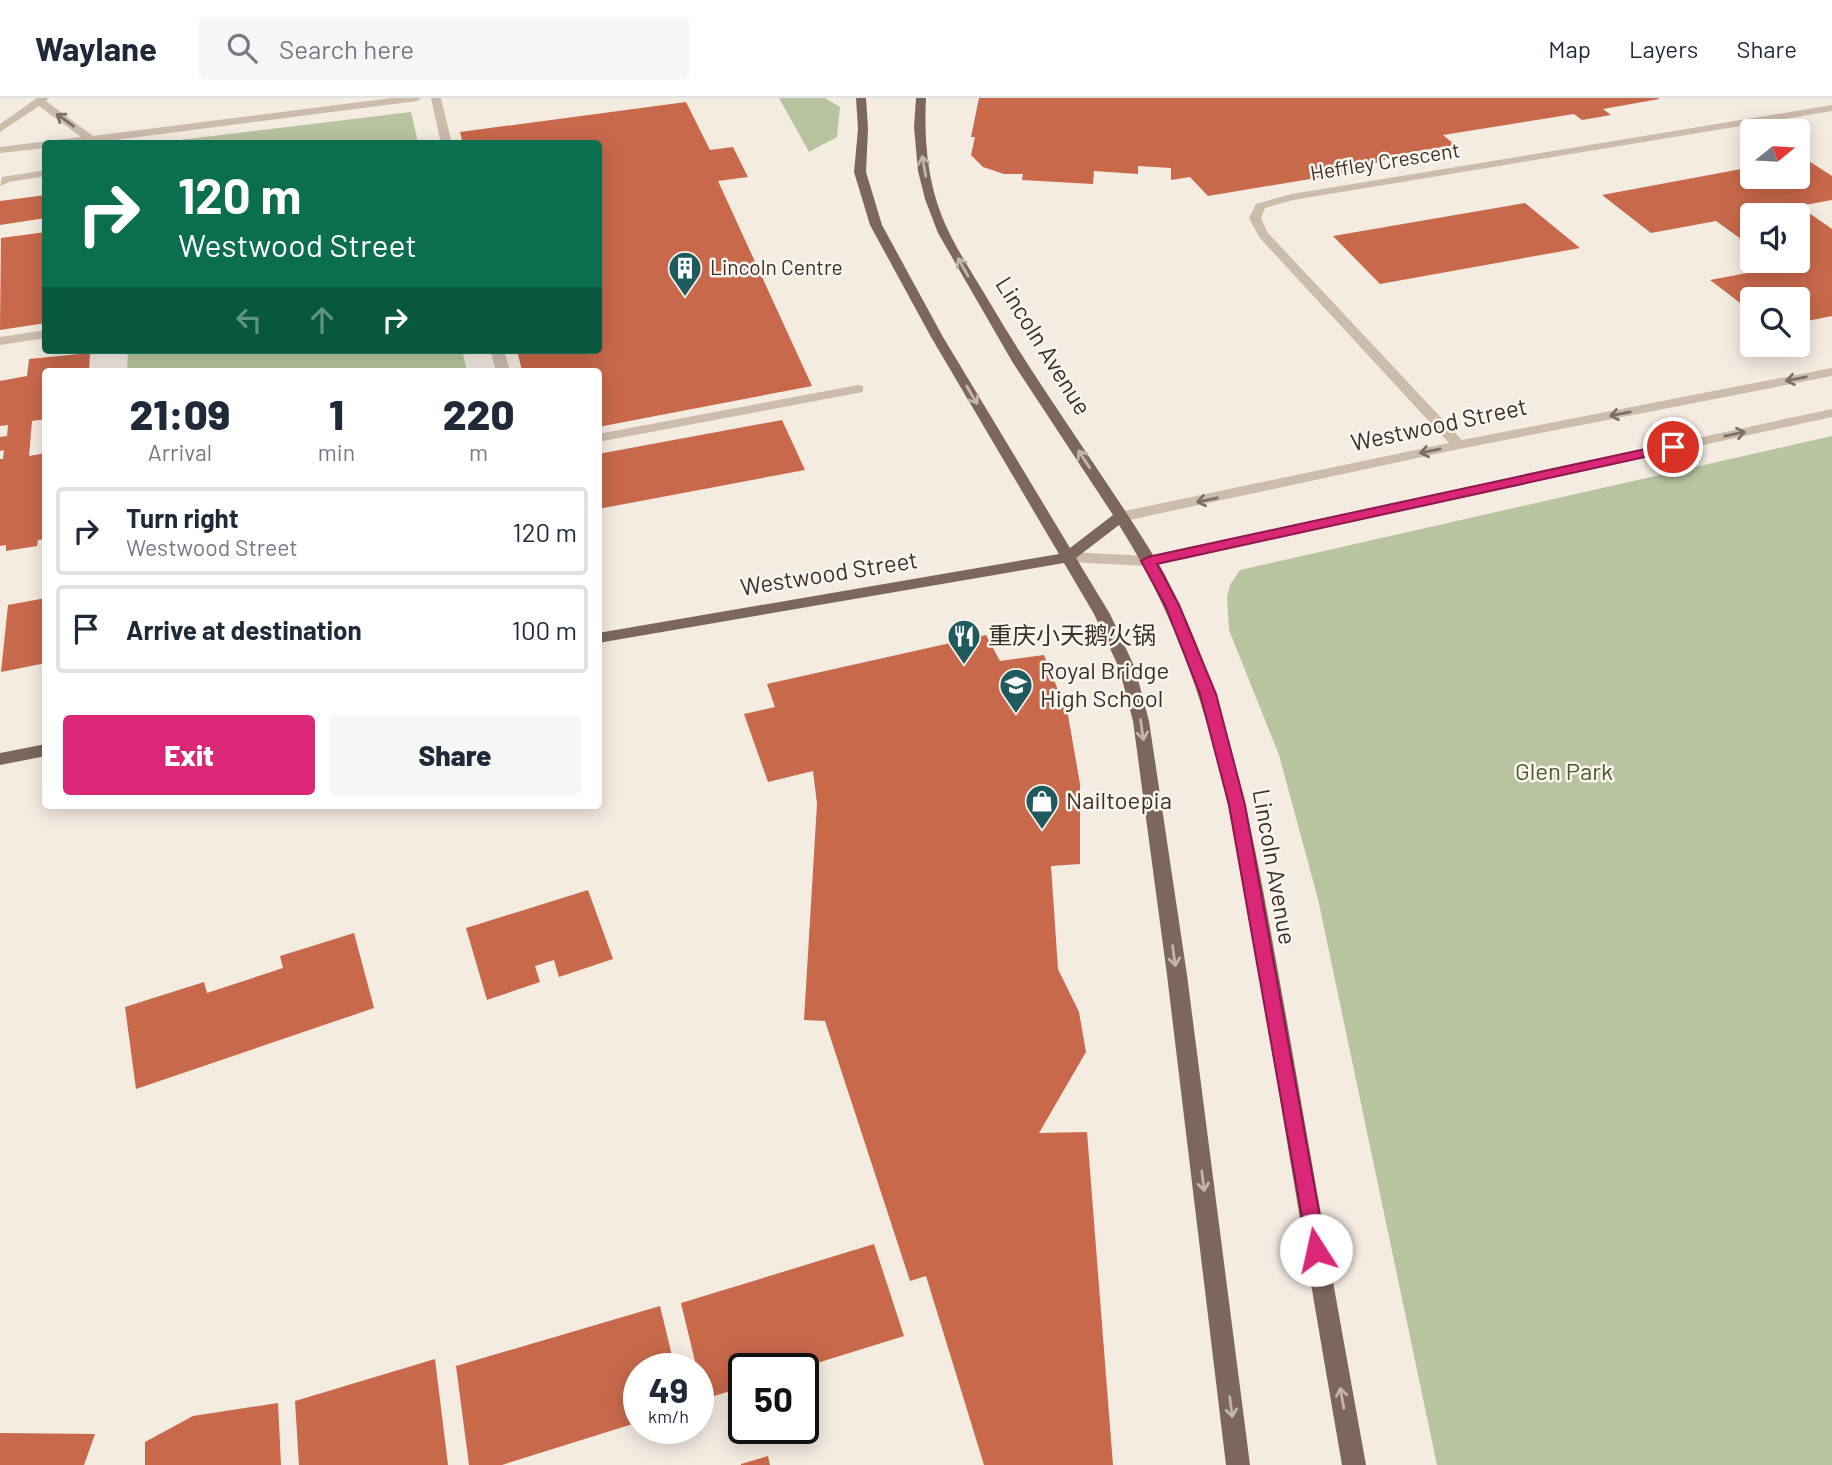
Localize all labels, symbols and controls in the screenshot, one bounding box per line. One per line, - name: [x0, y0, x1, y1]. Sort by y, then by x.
- search box: [199, 17, 689, 80]
- text: Waylane: [35, 28, 157, 68]
- icon: search: [223, 29, 261, 67]
- text: Search here: [279, 33, 414, 64]
- text: Map: [1548, 34, 1591, 63]
- text: Layers: [1629, 34, 1698, 63]
- text: Share: [1736, 34, 1797, 63]
- one-way arrow: [55, 113, 74, 128]
- north arrow: [1740, 119, 1810, 189]
- map controls: [1740, 119, 1810, 357]
- street label: Heffley Crescent: [1308, 136, 1461, 185]
- one-way arrow: [917, 155, 930, 178]
- text: 120 m: [178, 165, 301, 224]
- icon: right: [63, 168, 154, 259]
- button: sound: [1740, 203, 1810, 273]
- text: Westwood Street: [178, 225, 417, 263]
- building icon: Lincoln Centre: [666, 249, 704, 298]
- place label: Lincoln Centre: [710, 254, 843, 279]
- one-way arrow: [956, 257, 970, 277]
- street label: Lincoln Avenue: [990, 271, 1098, 420]
- button: search: [1740, 287, 1810, 357]
- icon: left: [230, 301, 268, 339]
- icon: ahead: [303, 301, 341, 339]
- icon: right: [376, 301, 414, 339]
- one-way arrow: [1785, 372, 1808, 386]
- one-way arrow: [965, 385, 979, 405]
- text: 21:09: [130, 388, 230, 438]
- text: 1: [329, 388, 344, 438]
- text: 220: [443, 388, 514, 438]
- street label: Westwood Street: [1348, 391, 1529, 456]
- one-way arrow: [1609, 407, 1632, 421]
- pin: [1643, 417, 1703, 477]
- one-way arrow: [1723, 426, 1746, 440]
- icon: arrive: [1654, 428, 1692, 466]
- text: Arrival: [148, 438, 212, 466]
- text: min: [318, 438, 355, 466]
- text: m: [469, 438, 488, 466]
- one-way arrow: [1419, 445, 1441, 458]
- one-way arrow: [1076, 450, 1091, 469]
- one-way arrow: [1196, 494, 1219, 507]
- text: Turn right: [126, 502, 239, 533]
- icon: right: [67, 512, 105, 550]
- text: 120 m: [513, 516, 577, 547]
- text: Westwood Street: [126, 533, 298, 561]
- street label: Westwood Street: [738, 544, 920, 601]
- icon: arrive: [67, 610, 105, 648]
- text: Arrive at destination: [126, 614, 362, 645]
- text: 100 m: [512, 614, 577, 645]
- restaurant icon: 重庆小天鹅火锅: [945, 617, 983, 666]
- place label: 重庆小天鹅火锅: [988, 620, 1156, 649]
- place label: Royal Bridge High School: [1040, 655, 1169, 712]
- school or university icon: Royal Bridge High School: [997, 666, 1035, 715]
- button: Exit: [63, 715, 315, 795]
- button: Share: [329, 715, 581, 795]
- one-way arrow: [1136, 719, 1149, 741]
- park label: Glen Park: [1515, 756, 1613, 785]
- shop icon: Nailtoepia: [1023, 782, 1061, 831]
- place label: Nailtoepia: [1066, 785, 1172, 814]
- street label: Lincoln Avenue: [1248, 787, 1303, 947]
- one-way arrow: [1168, 944, 1181, 967]
- one-way arrow: [1196, 1170, 1209, 1192]
- position arrow: [1279, 1213, 1353, 1287]
- speed limit sign: 50: [728, 1353, 819, 1444]
- text: 49: [649, 1368, 688, 1410]
- one-way arrow: [1335, 1387, 1349, 1410]
- one-way arrow: [1224, 1395, 1237, 1418]
- text: km/h: [648, 1405, 689, 1427]

